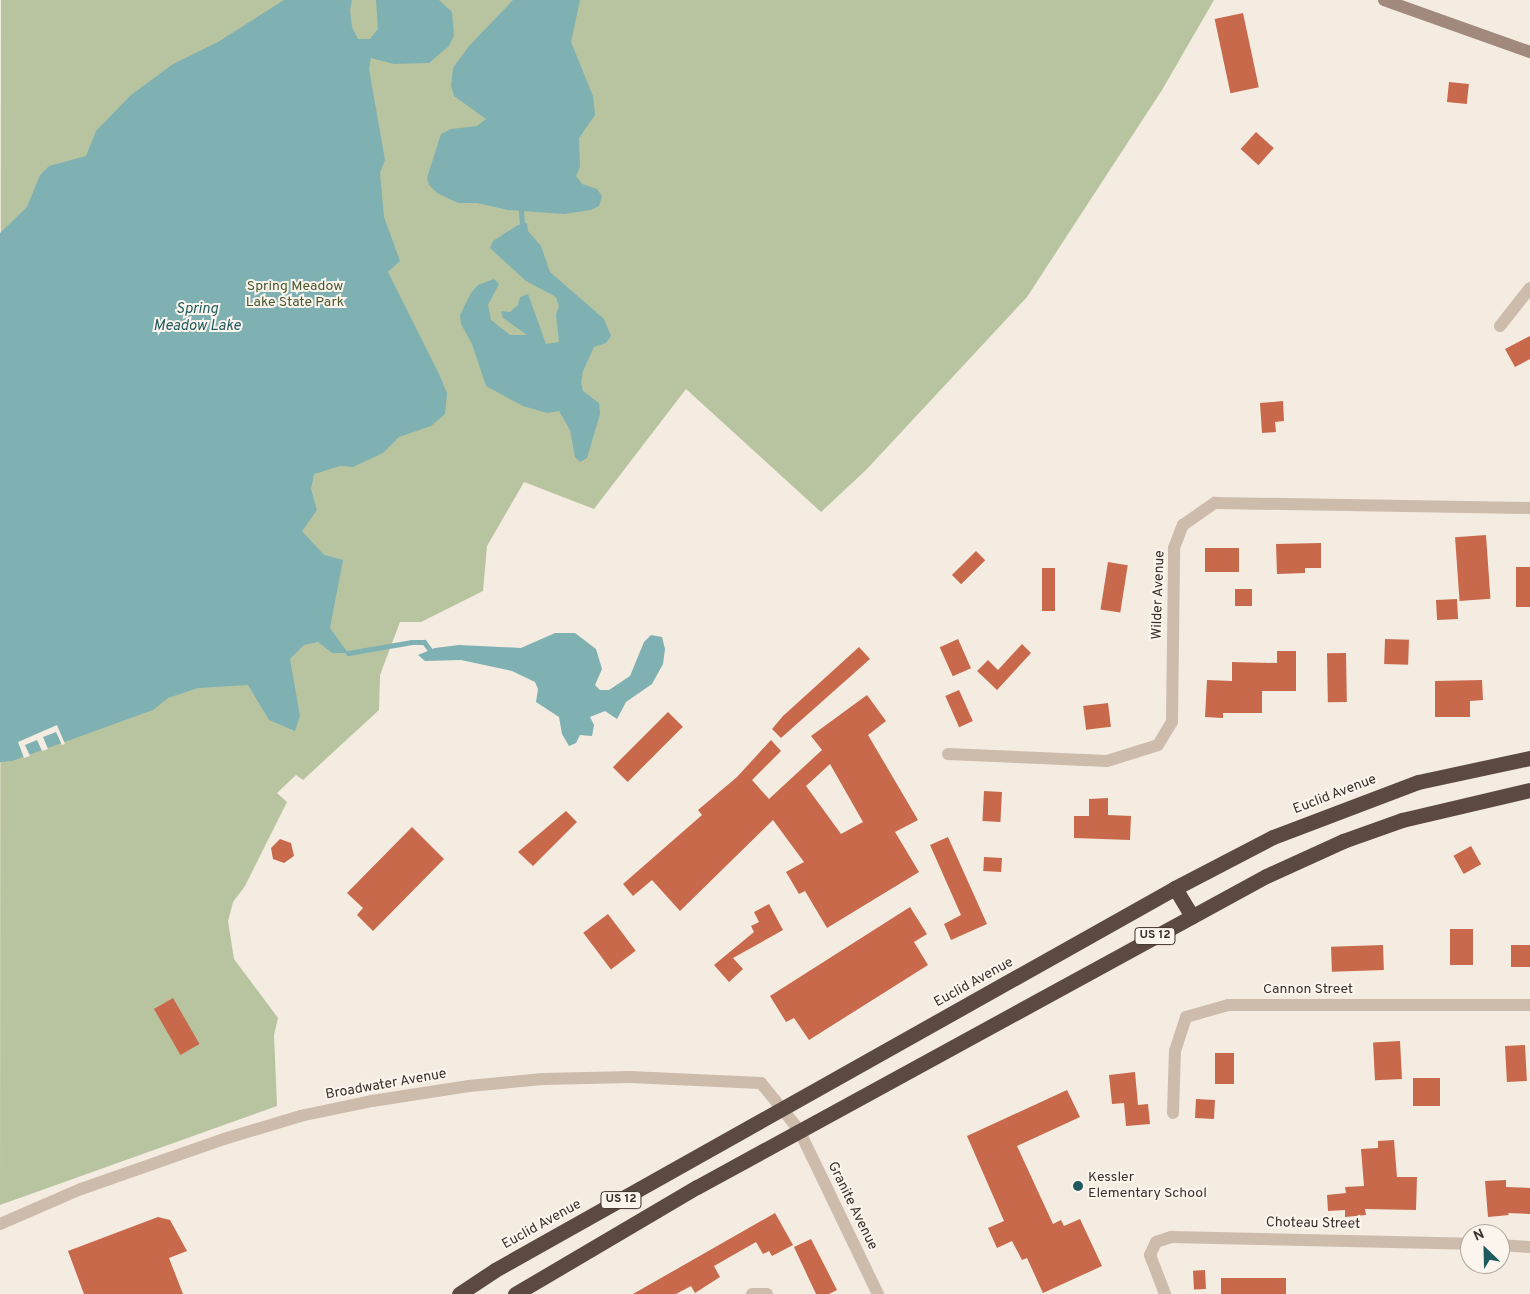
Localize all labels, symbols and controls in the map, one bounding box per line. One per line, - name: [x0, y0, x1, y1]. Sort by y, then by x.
- park label: Spring Meadow Lake State Park: [246, 279, 344, 312]
- water label: Spring Meadow Lake: [153, 300, 241, 335]
- street label: Wilder Avenue: [1149, 550, 1169, 640]
- street label: Euclid Avenue: [1291, 771, 1379, 819]
- road number: US 12: [1134, 926, 1176, 946]
- street label: Euclid Avenue: [931, 954, 1017, 1012]
- street label: Cannon Street: [1263, 982, 1353, 998]
- street label: Broadwater Avenue: [324, 1066, 448, 1104]
- street label: Granite Avenue: [823, 1159, 881, 1253]
- place label: Kessler Elementary School: [1088, 1170, 1207, 1202]
- marker: Kessler Elementary School: [1072, 1180, 1084, 1192]
- road number: US 12: [600, 1190, 642, 1210]
- street label: Euclid Avenue: [499, 1196, 585, 1254]
- street label: Choteau Street: [1266, 1215, 1360, 1233]
- north arrow: [1460, 1224, 1510, 1274]
- text: N: [1471, 1226, 1487, 1246]

